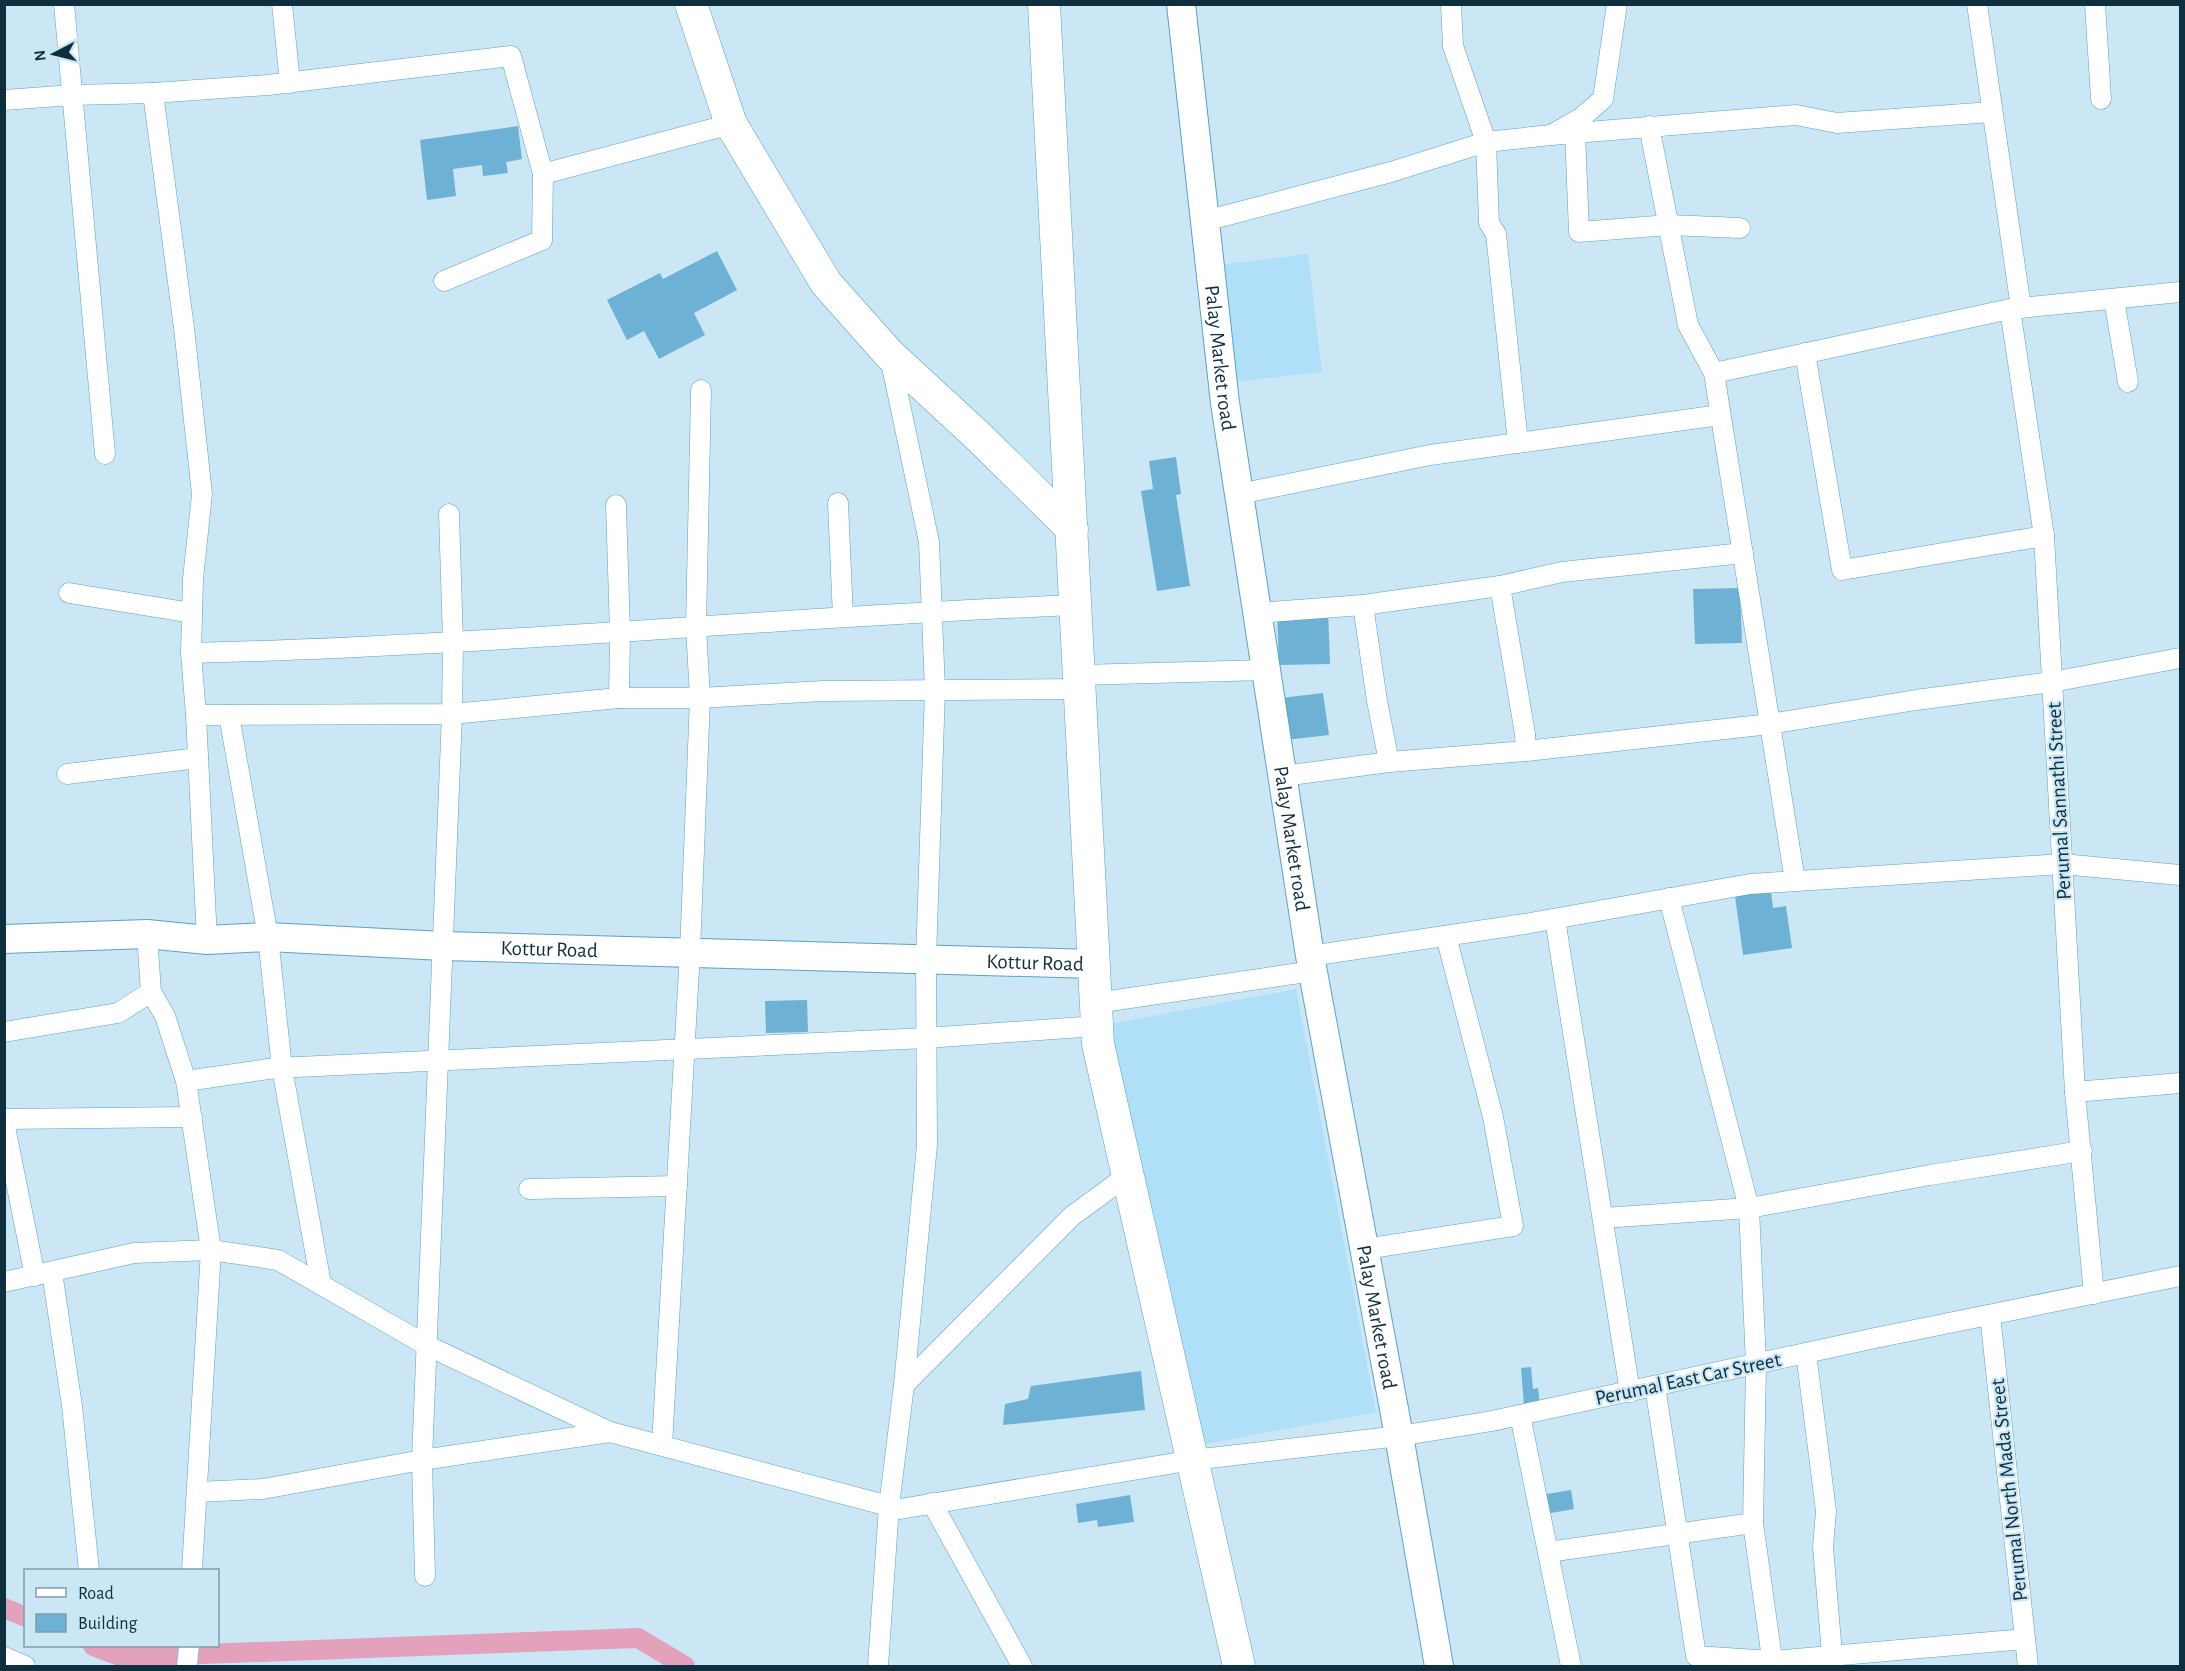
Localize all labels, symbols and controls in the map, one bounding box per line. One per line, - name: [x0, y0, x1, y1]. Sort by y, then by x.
- north arrow: [24, 24, 84, 84]
- text: N: [31, 49, 49, 62]
- street label: Palay Market road: [1202, 284, 1240, 432]
- street label: Perumal Sannathi Street: [2043, 701, 2075, 900]
- street label: Palay Market road: [1270, 764, 1313, 913]
- street label: Kottur Road: [500, 937, 598, 961]
- street label: Kottur Road: [986, 951, 1084, 974]
- street label: Palay Market road: [1353, 1243, 1401, 1391]
- street label: Perumal East Car Street: [1593, 1349, 1783, 1409]
- street label: Perumal North Mada Street: [1987, 1377, 2031, 1602]
- legend: [24, 1569, 219, 1647]
- text: Road: [78, 1585, 114, 1603]
- text: Building: [78, 1615, 138, 1633]

